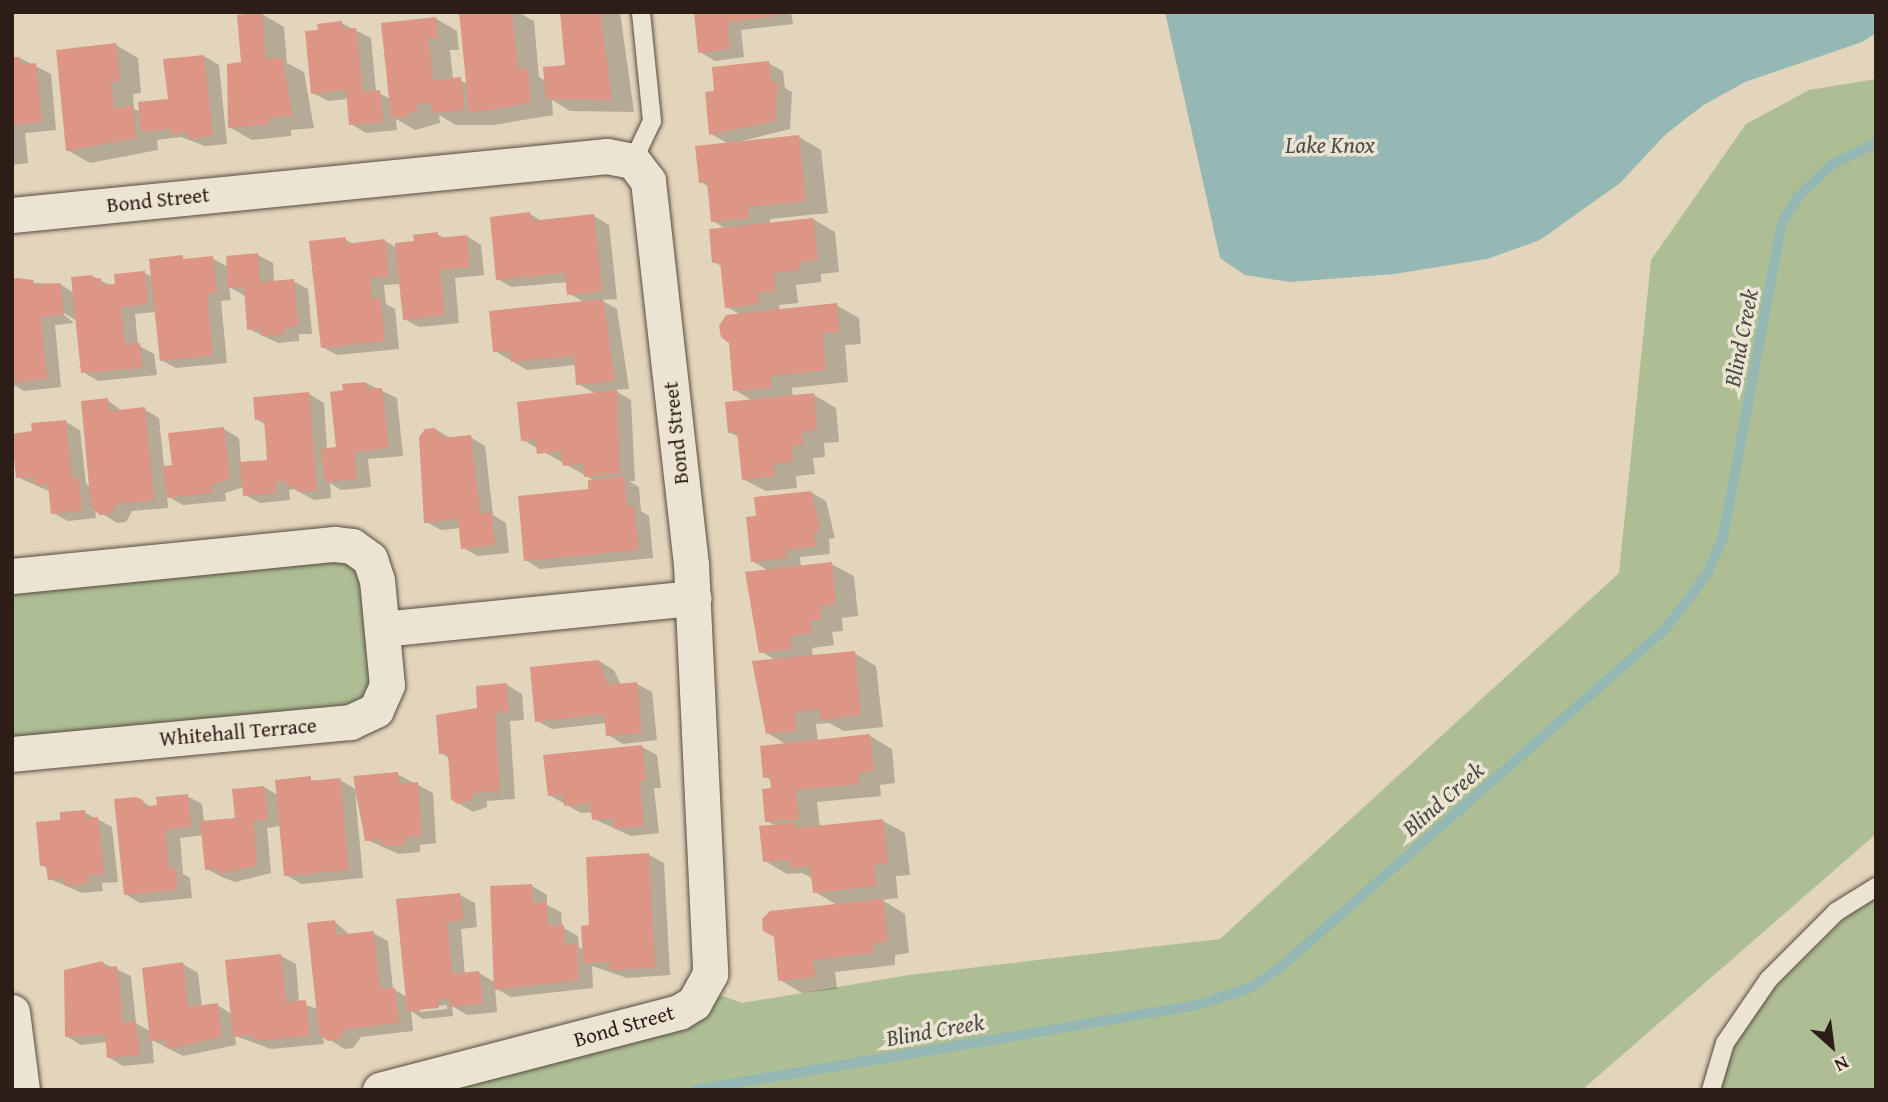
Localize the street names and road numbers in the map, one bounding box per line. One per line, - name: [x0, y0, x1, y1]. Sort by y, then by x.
- street label: Bond Street: [105, 182, 211, 218]
- street label: Bond Street: [658, 380, 694, 486]
- street label: Whitehall Terrace: [158, 713, 318, 751]
- street label: Bond Street: [571, 1000, 677, 1052]

